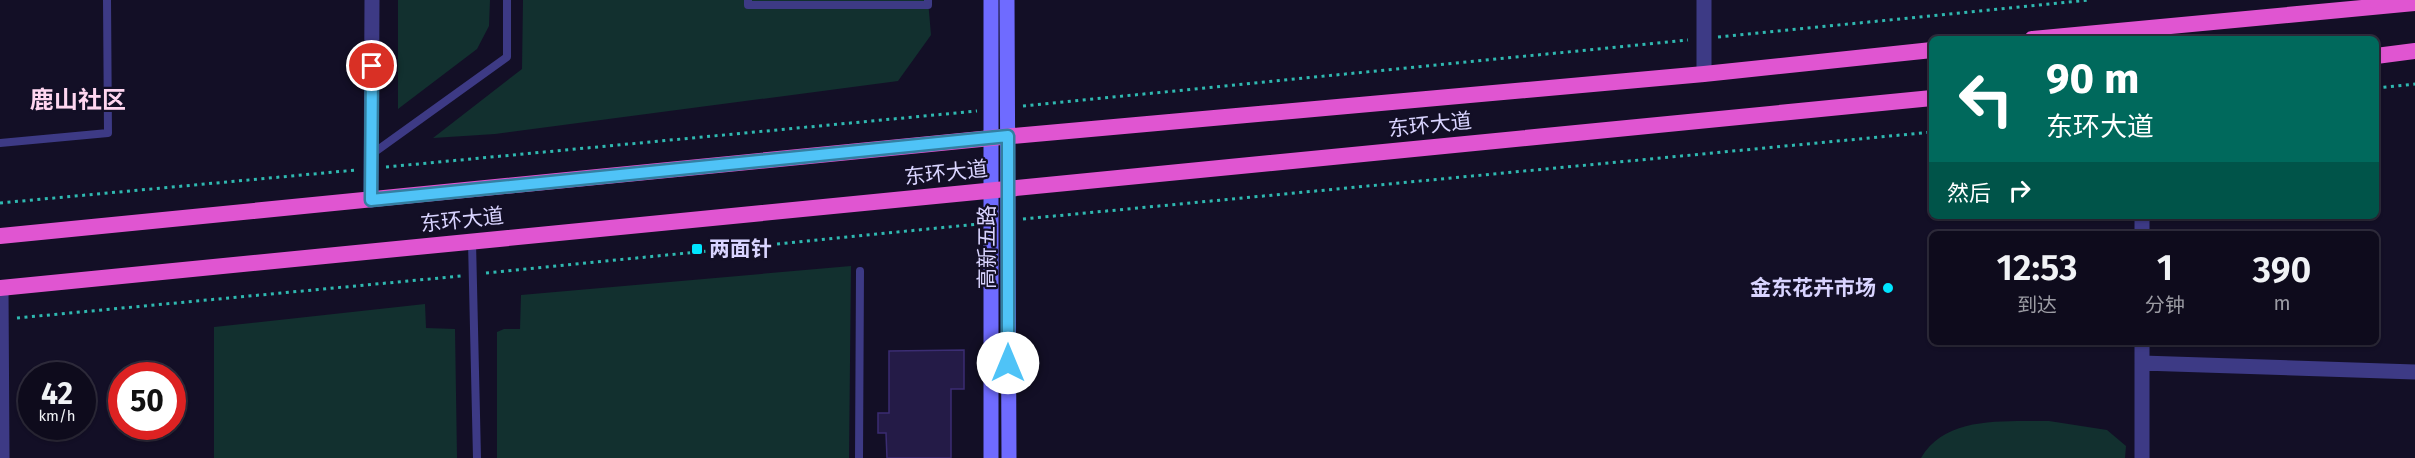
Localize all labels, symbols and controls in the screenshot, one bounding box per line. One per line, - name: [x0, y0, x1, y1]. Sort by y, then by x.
- pin: [346, 40, 397, 91]
- icon: arrive: [355, 49, 388, 82]
- text: 90 m: [2046, 54, 2140, 104]
- icon: left: [1947, 60, 2025, 138]
- district label: 鹿山社区: [30, 86, 126, 114]
- street label: 东环大道: [1387, 108, 1473, 142]
- text: 东环大道: [2046, 111, 2154, 143]
- street label: 东环大道: [903, 156, 989, 190]
- icon: right: [2003, 174, 2036, 207]
- text: 然后: [1947, 180, 1991, 207]
- street label: 东环大道: [419, 203, 505, 237]
- street label: 高新五路: [974, 205, 1000, 289]
- place label: 两面针: [709, 236, 772, 262]
- marker: 两面针: [690, 242, 704, 256]
- text: 12:53: [1997, 246, 2078, 290]
- text: 1: [2157, 246, 2173, 290]
- text: 390: [2253, 248, 2311, 292]
- place label: 金东花卉市场: [1750, 275, 1876, 301]
- marker: 金东花卉市场: [1881, 281, 1895, 295]
- text: m: [2273, 291, 2291, 315]
- text: 到达: [2017, 293, 2057, 317]
- text: 分钟: [2145, 293, 2185, 317]
- position arrow: [976, 331, 1040, 395]
- speed limit sign: 50: [108, 362, 186, 440]
- text: 42: [41, 376, 73, 412]
- text: km/h: [38, 407, 76, 425]

